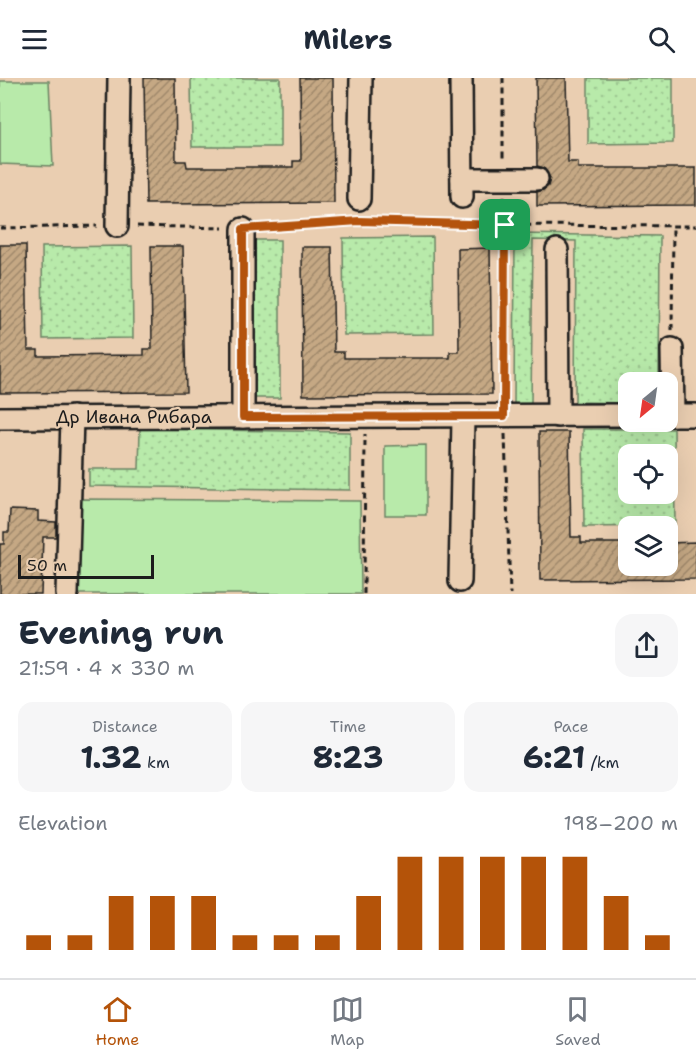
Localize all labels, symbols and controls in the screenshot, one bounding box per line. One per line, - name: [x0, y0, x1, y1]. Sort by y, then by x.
- text: Milers: [304, 21, 393, 58]
- icon: menu: [18, 23, 51, 56]
- icon: search: [645, 23, 678, 56]
- pin: [479, 199, 530, 250]
- icon: arrive: [488, 208, 521, 241]
- north arrow: [618, 372, 678, 432]
- map controls: [618, 372, 678, 576]
- street label: Др Ивана Рибара: [56, 405, 212, 429]
- button: locate: [618, 444, 678, 504]
- button: layers: [618, 516, 678, 576]
- scale bar: [18, 552, 154, 580]
- text: 50 m: [27, 555, 67, 576]
- text: Evening run: [18, 610, 224, 655]
- button: share: [615, 614, 678, 677]
- text: 21:59 · 4 × 330 m: [18, 655, 194, 681]
- text: Distance: [92, 716, 158, 737]
- text: Time: [330, 716, 366, 737]
- text: Pace: [553, 716, 589, 737]
- text: 1.32: [80, 737, 142, 778]
- text: 8:23: [313, 737, 383, 778]
- text: 6:21: [523, 737, 585, 778]
- text: km: [142, 752, 170, 773]
- text: /km: [585, 752, 619, 773]
- text: Elevation: [18, 810, 108, 836]
- text: 198–200 m: [563, 810, 678, 836]
- tab: Home: [95, 993, 139, 1050]
- tab: Map: [330, 993, 364, 1050]
- tab: Saved: [555, 993, 601, 1050]

